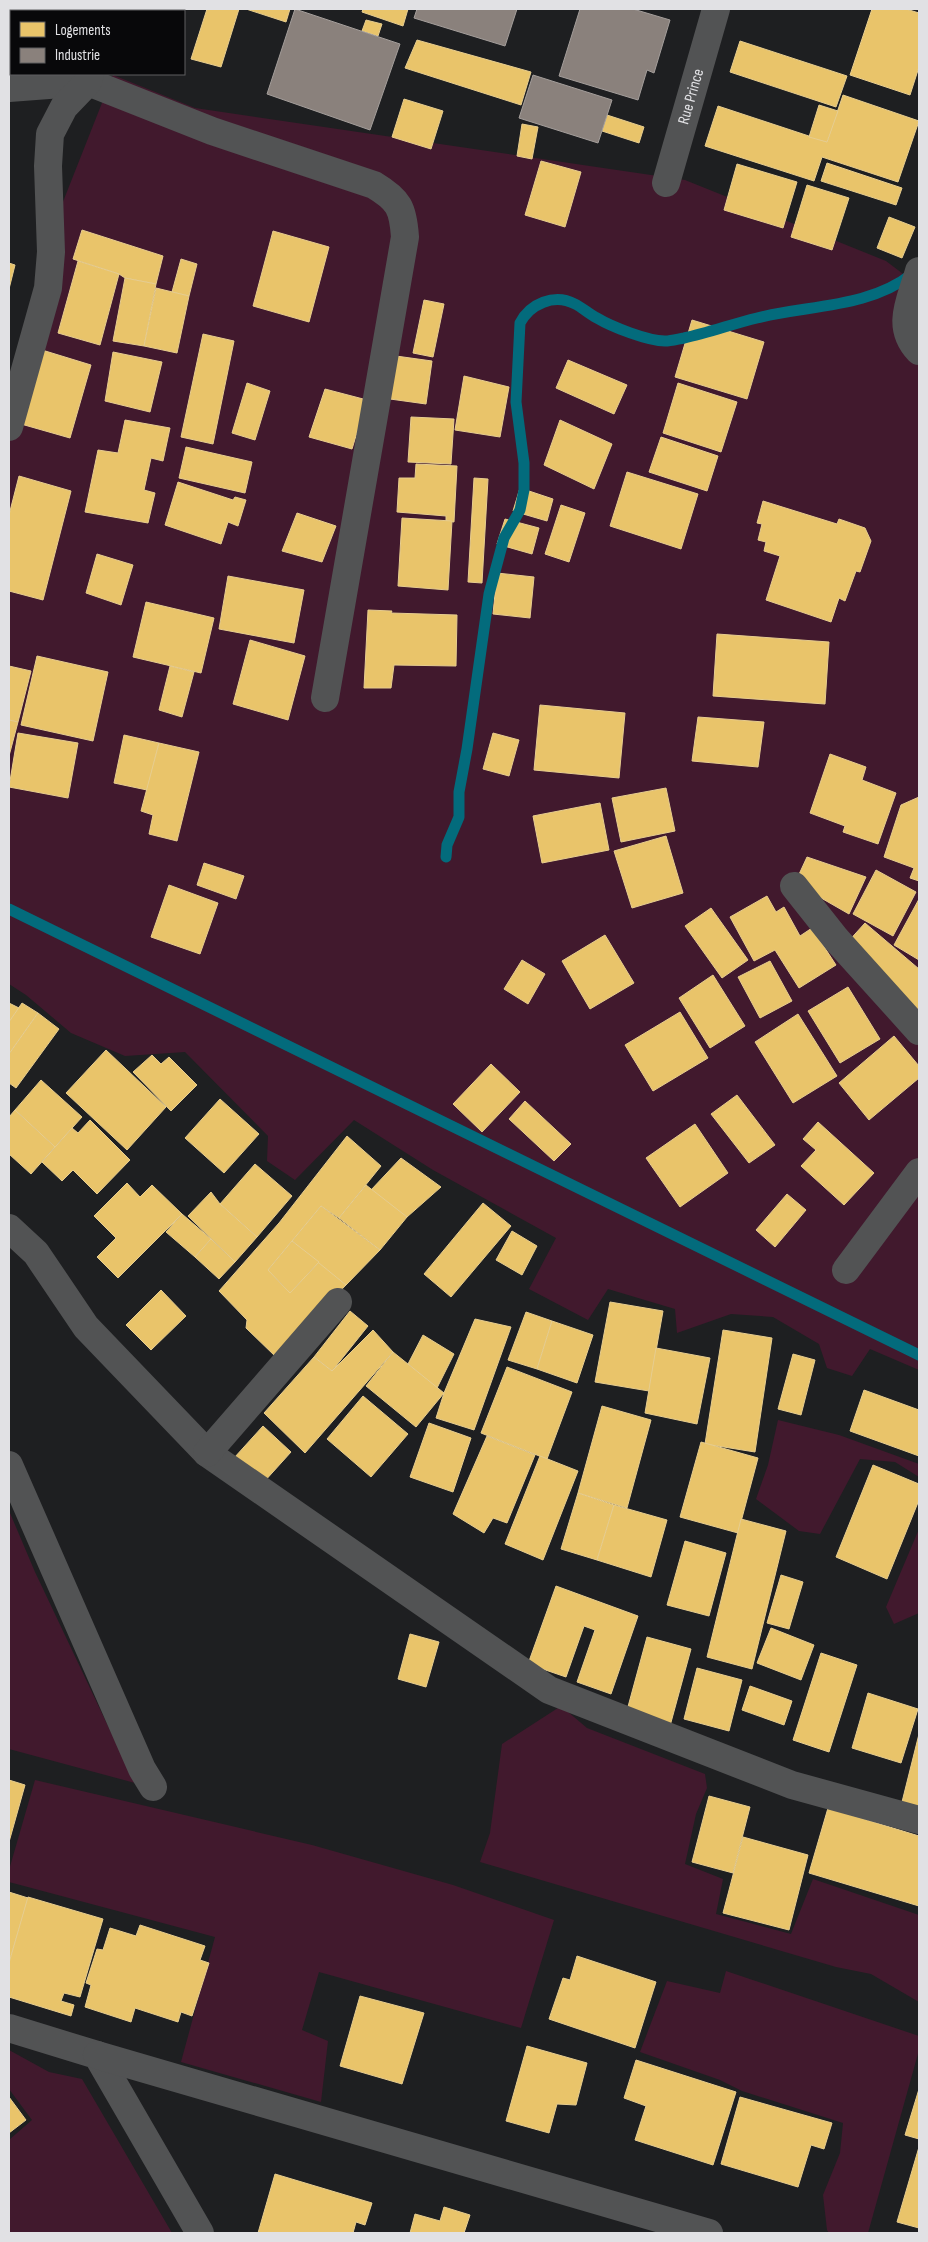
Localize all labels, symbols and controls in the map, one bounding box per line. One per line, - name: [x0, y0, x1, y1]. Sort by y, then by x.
- legend: [10, 10, 185, 75]
- text: Logements: [55, 21, 111, 40]
- text: Industrie: [55, 46, 100, 65]
- street label: Rue Prince: [674, 66, 708, 127]

